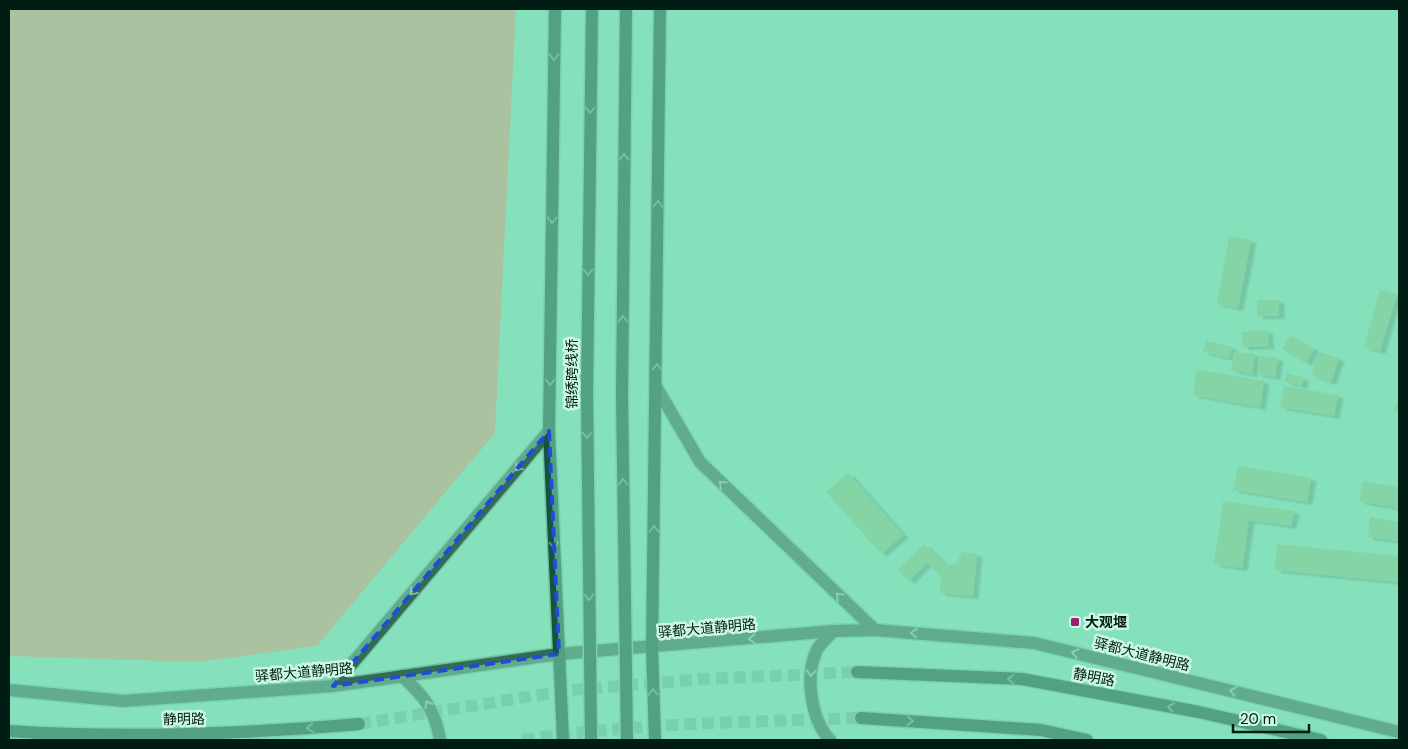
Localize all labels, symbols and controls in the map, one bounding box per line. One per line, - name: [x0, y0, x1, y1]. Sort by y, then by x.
- one-way arrow: [549, 54, 559, 62]
- one-way arrow: [585, 106, 595, 114]
- one-way arrow: [619, 152, 630, 160]
- one-way arrow: [653, 200, 663, 208]
- one-way arrow: [547, 216, 557, 224]
- one-way arrow: [583, 269, 593, 277]
- one-way arrow: [617, 315, 628, 323]
- street label: 锦绣跨线桥: [563, 339, 581, 409]
- one-way arrow: [652, 362, 662, 370]
- one-way arrow: [545, 379, 555, 387]
- one-way arrow: [582, 432, 592, 439]
- one-way arrow: [515, 462, 523, 471]
- one-way arrow: [618, 477, 628, 485]
- one-way arrow: [719, 481, 728, 490]
- one-way arrow: [649, 525, 659, 532]
- one-way arrow: [549, 541, 560, 549]
- one-way arrow: [410, 586, 418, 595]
- one-way arrow: [836, 593, 845, 602]
- one-way arrow: [584, 594, 594, 602]
- place label: 大观堰: [1085, 613, 1127, 631]
- street label: 驿都大道静明路: [657, 615, 757, 641]
- marker: 大观堰: [1069, 616, 1081, 628]
- one-way arrow: [910, 628, 918, 639]
- one-way arrow: [748, 633, 756, 644]
- street label: 驿都大道静明路: [1092, 633, 1192, 675]
- one-way arrow: [1071, 648, 1080, 659]
- street label: 驿都大道静明路: [254, 659, 354, 685]
- street label: 静明路: [1072, 664, 1116, 690]
- one-way arrow: [806, 669, 817, 677]
- one-way arrow: [1007, 674, 1014, 684]
- one-way arrow: [1228, 686, 1237, 697]
- one-way arrow: [648, 687, 659, 695]
- one-way arrow: [424, 701, 434, 710]
- one-way arrow: [1166, 702, 1175, 713]
- scale bar: [1233, 702, 1309, 734]
- text: 20 m: [1240, 709, 1276, 729]
- street label: 静明路: [163, 710, 205, 728]
- one-way arrow: [906, 715, 914, 726]
- one-way arrow: [306, 723, 314, 734]

